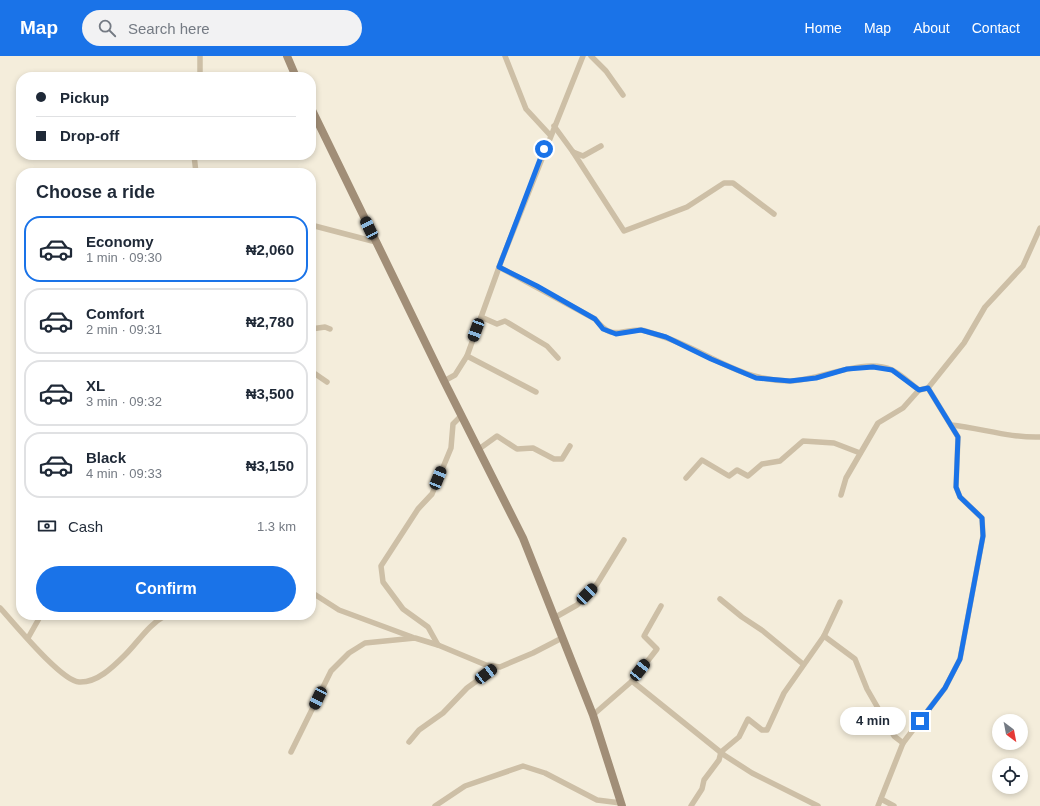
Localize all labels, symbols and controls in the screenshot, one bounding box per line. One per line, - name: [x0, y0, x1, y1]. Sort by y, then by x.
- search box: [82, 10, 362, 46]
- text: Map: [20, 17, 58, 38]
- icon: search: [96, 17, 118, 39]
- text: Search here: [128, 20, 210, 37]
- text: Home: [805, 20, 842, 36]
- text: Map: [864, 20, 891, 36]
- text: About: [913, 20, 950, 36]
- text: Contact: [972, 20, 1020, 36]
- text: Pickup: [60, 89, 109, 106]
- text: Drop-off: [60, 127, 119, 144]
- route start: [535, 140, 553, 158]
- text: Choose a ride: [36, 182, 155, 202]
- car: [358, 215, 380, 241]
- icon: car: [38, 231, 74, 267]
- text: Economy: [86, 233, 154, 250]
- text: ₦2,060: [246, 241, 294, 258]
- text: 1 min · 09:30: [86, 250, 162, 265]
- icon: car: [38, 303, 74, 339]
- text: Comfort: [86, 305, 144, 322]
- text: ₦2,780: [246, 313, 294, 330]
- car: [466, 317, 486, 343]
- text: 2 min · 09:31: [86, 322, 162, 337]
- icon: car: [38, 375, 74, 411]
- text: XL: [86, 377, 105, 394]
- text: ₦3,500: [246, 385, 294, 402]
- text: 3 min · 09:32: [86, 394, 162, 409]
- icon: car: [38, 447, 74, 483]
- text: Black: [86, 449, 126, 466]
- text: ₦3,150: [246, 457, 294, 474]
- car: [428, 465, 448, 491]
- text: 4 min · 09:33: [86, 466, 162, 481]
- icon: cash: [36, 515, 58, 537]
- text: Cash: [68, 518, 103, 535]
- text: 1.3 km: [257, 519, 296, 534]
- button: Confirm: [36, 566, 296, 612]
- car: [574, 581, 600, 607]
- car: [628, 657, 652, 683]
- car: [473, 662, 499, 686]
- car: [307, 685, 329, 711]
- callout: 4 min: [840, 707, 906, 735]
- route end: [911, 712, 929, 730]
- text: 4 min: [856, 713, 890, 728]
- north arrow: [992, 714, 1028, 750]
- map controls: [992, 714, 1028, 794]
- button: locate: [992, 758, 1028, 794]

